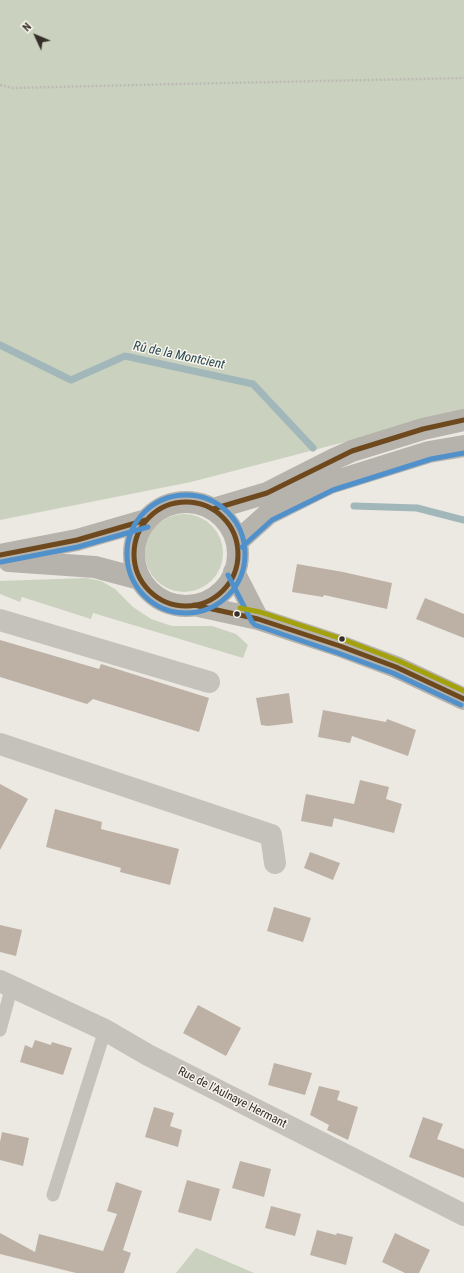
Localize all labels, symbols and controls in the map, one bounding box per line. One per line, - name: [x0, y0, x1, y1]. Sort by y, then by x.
- north arrow: [16, 16, 56, 56]
- text: N: [20, 20, 34, 34]
- water label: Rû de la Montcient: [132, 339, 226, 373]
- unlabelled marker: [232, 609, 242, 619]
- unlabelled marker: [337, 634, 347, 644]
- street label: Rue de l'Aulnaye Hermant: [175, 1064, 289, 1132]

